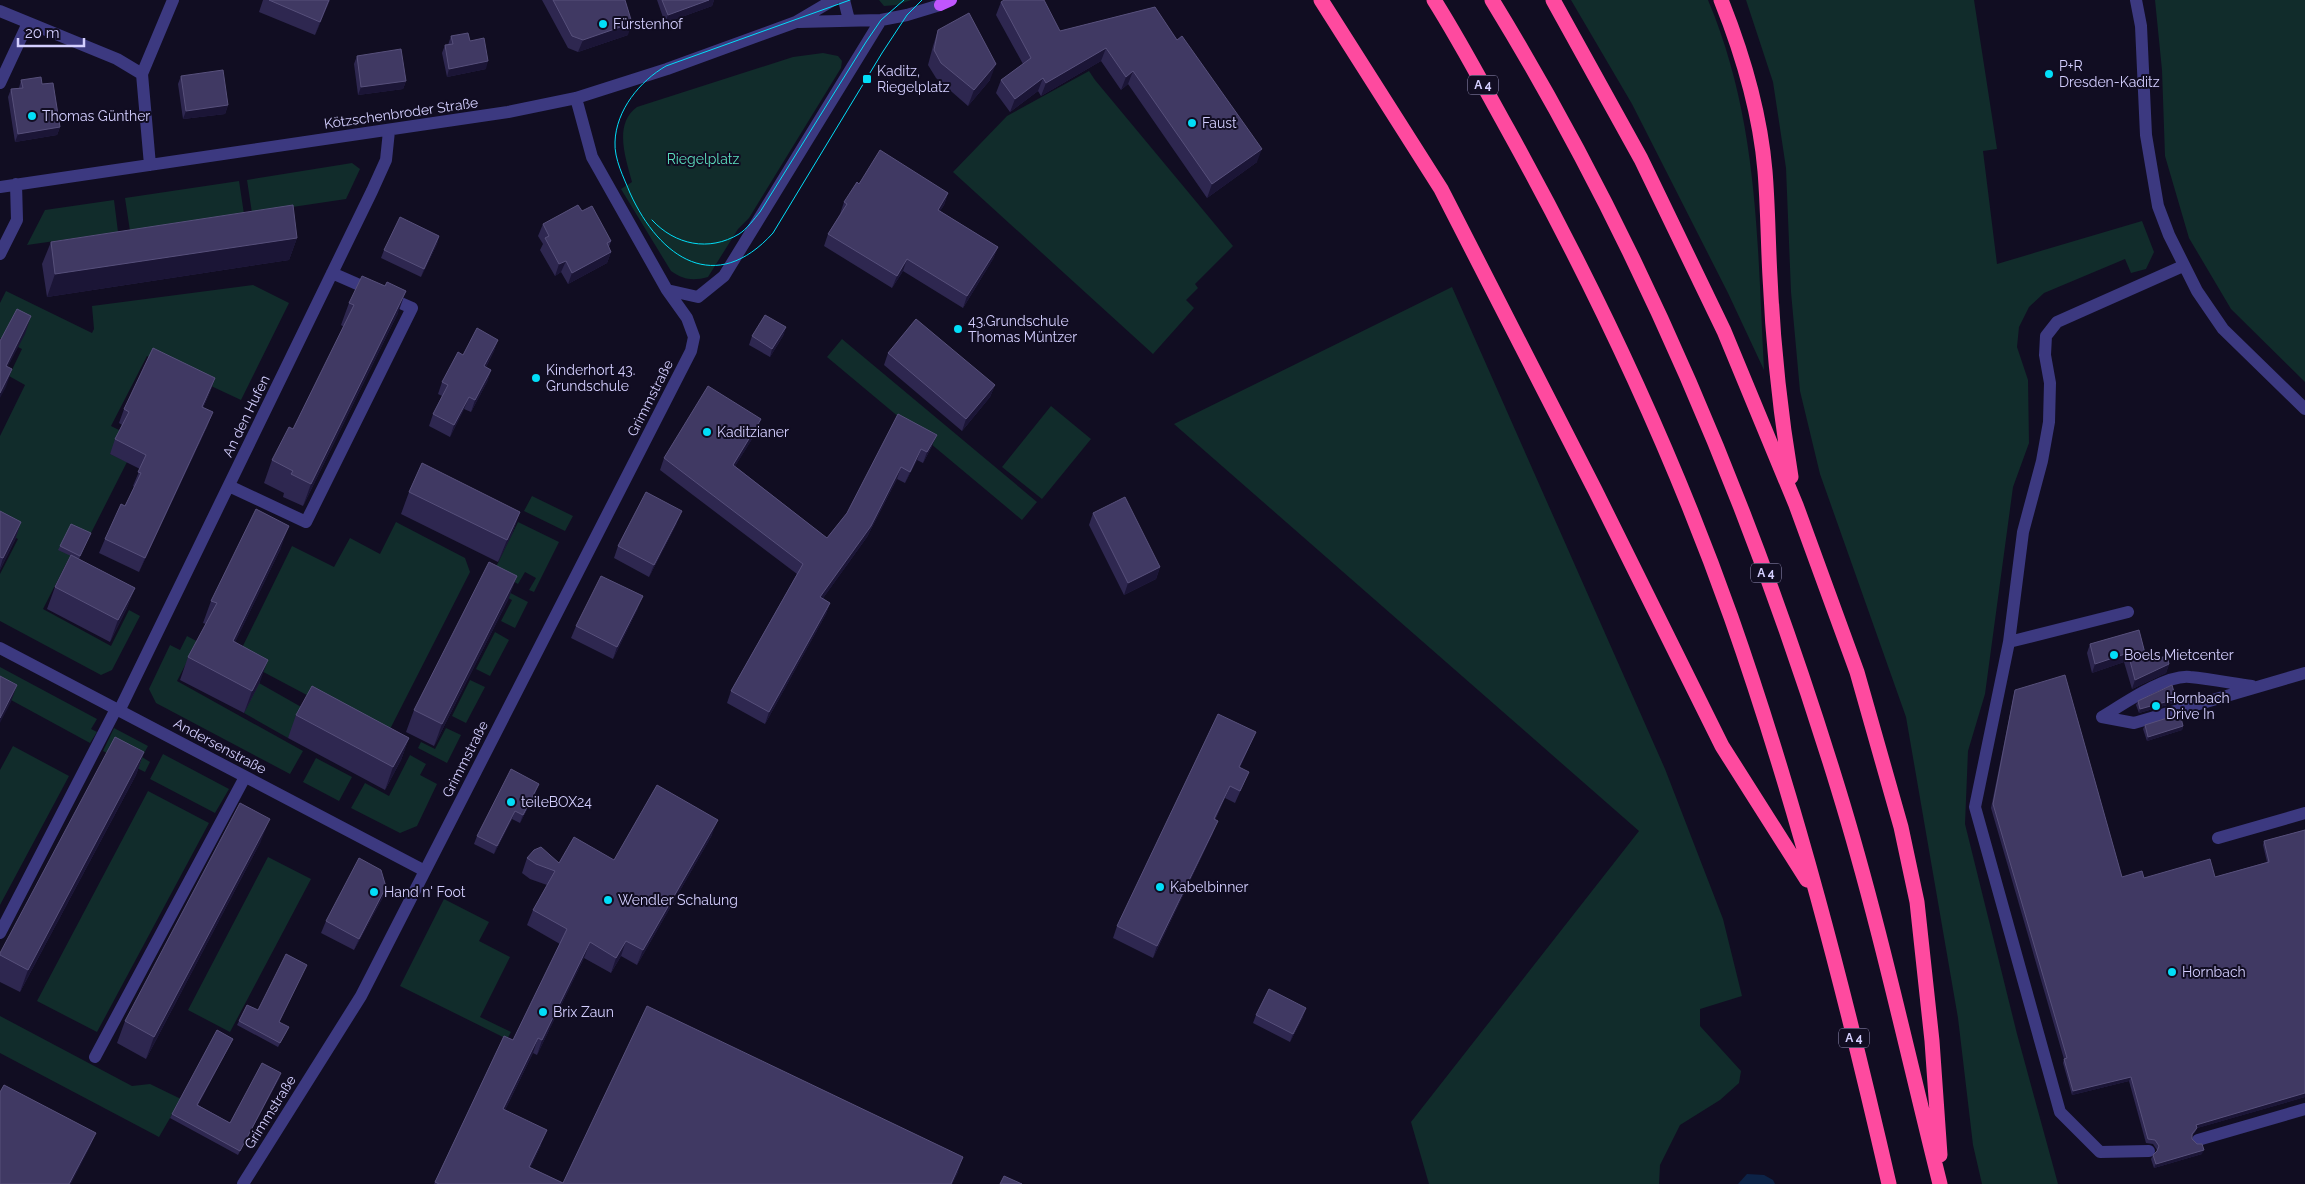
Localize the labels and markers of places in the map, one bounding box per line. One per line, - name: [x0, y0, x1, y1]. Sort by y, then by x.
- place label: Fürstenhof: [613, 16, 684, 32]
- marker: Fürstenhof: [597, 18, 609, 30]
- place label: P+R Dresden-Kaditz: [2059, 58, 2160, 90]
- place label: Kaditz, Riegelplatz: [877, 63, 950, 95]
- marker: P+R Dresden-Kaditz: [2043, 68, 2055, 80]
- marker: Kaditz, Riegelplatz: [861, 73, 873, 85]
- place label: Thomas Günther: [42, 108, 150, 124]
- marker: Thomas Günther: [26, 110, 38, 122]
- place label: Faust: [1202, 115, 1237, 131]
- marker: Faust: [1186, 117, 1198, 129]
- place label: 43.Grundschule Thomas Müntzer: [968, 313, 1077, 345]
- marker: 43.Grundschule Thomas Müntzer: [952, 323, 964, 335]
- place label: Kinderhort 43. Grundschule: [546, 362, 636, 394]
- marker: Kinderhort 43. Grundschule: [530, 372, 542, 384]
- place label: Kaditzianer: [717, 424, 789, 440]
- marker: Kaditzianer: [701, 426, 713, 438]
- place label: Boels Mietcenter: [2124, 647, 2234, 663]
- marker: Boels Mietcenter: [2108, 649, 2120, 661]
- place label: Hornbach Drive In: [2166, 690, 2230, 722]
- marker: Hornbach Drive In: [2150, 700, 2162, 712]
- place label: teileBOX24: [521, 794, 592, 810]
- marker: teileBOX24: [505, 796, 517, 808]
- place label: Kabelbinner: [1170, 879, 1249, 895]
- marker: Kabelbinner: [1154, 881, 1166, 893]
- place label: Hand n' Foot: [384, 884, 466, 900]
- marker: Hand n' Foot: [368, 886, 380, 898]
- place label: Wendler Schalung: [618, 892, 738, 908]
- marker: Wendler Schalung: [602, 894, 614, 906]
- place label: Hornbach: [2182, 964, 2246, 980]
- marker: Hornbach: [2166, 966, 2178, 978]
- place label: Brix Zaun: [553, 1004, 614, 1020]
- marker: Brix Zaun: [537, 1006, 549, 1018]

